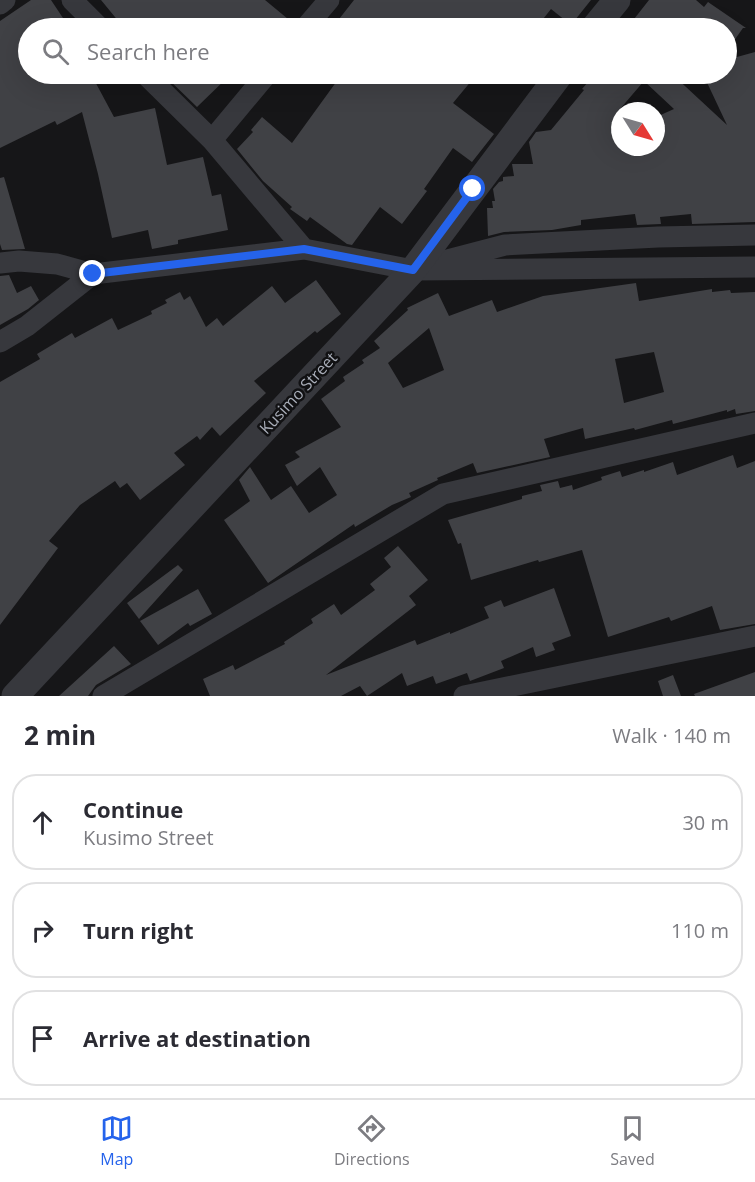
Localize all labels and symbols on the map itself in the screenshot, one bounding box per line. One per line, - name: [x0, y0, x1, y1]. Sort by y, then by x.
- north arrow: [611, 102, 665, 156]
- route start: [459, 175, 485, 201]
- route end: [79, 260, 105, 286]
- street label: Kusimo Street: [254, 347, 342, 439]

